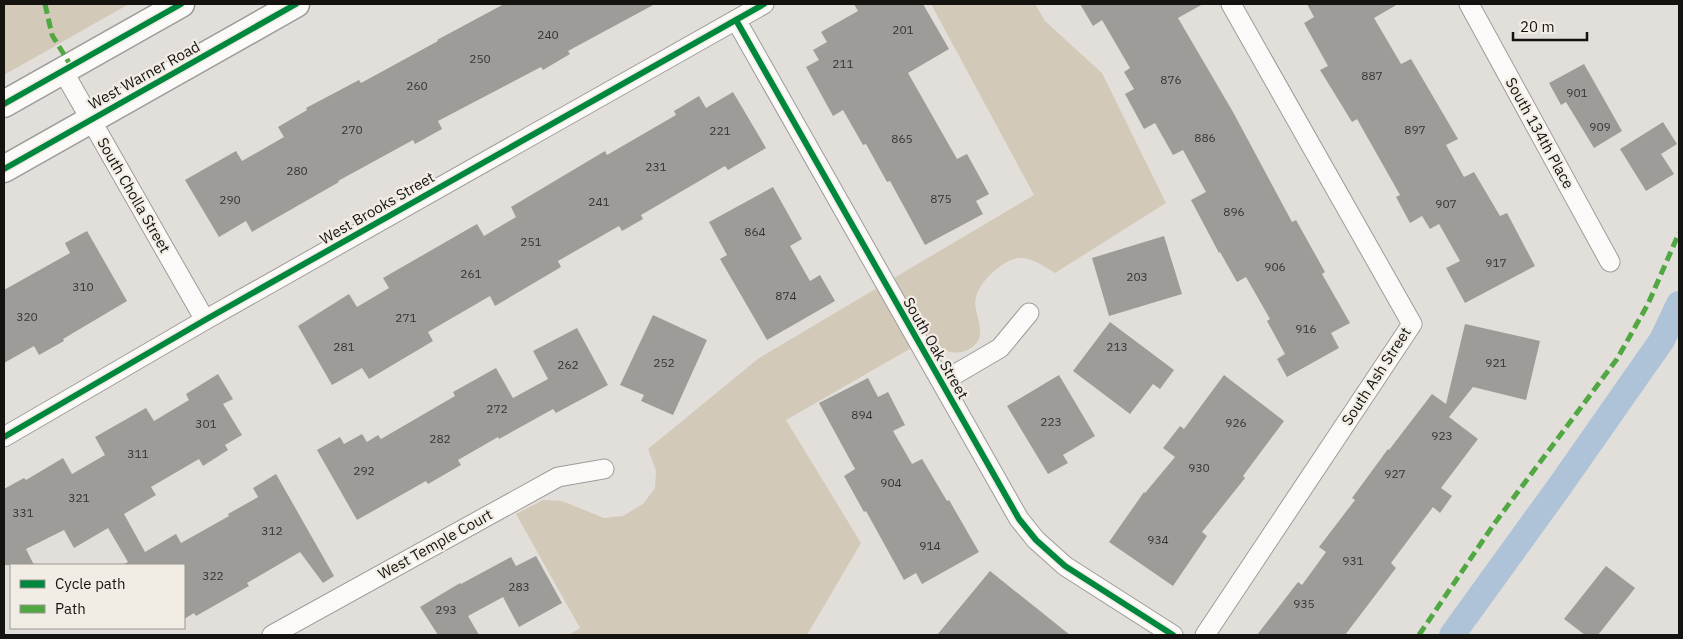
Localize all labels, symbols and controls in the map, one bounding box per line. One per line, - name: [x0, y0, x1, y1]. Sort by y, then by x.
- scale bar: [1513, 10, 1587, 42]
- text: 20 m: [1520, 17, 1555, 36]
- house number: 201: [892, 22, 914, 37]
- house number: 240: [537, 27, 559, 42]
- street label: West Warner Road: [85, 37, 203, 113]
- house number: 250: [469, 51, 491, 66]
- house number: 211: [832, 56, 854, 71]
- house number: 887: [1361, 68, 1383, 83]
- house number: 876: [1160, 72, 1182, 87]
- street label: South 134th Place: [1502, 74, 1578, 192]
- house number: 260: [406, 78, 428, 93]
- house number: 901: [1566, 85, 1588, 100]
- house number: 909: [1589, 119, 1611, 134]
- house number: 270: [341, 122, 363, 137]
- house number: 897: [1404, 122, 1426, 137]
- house number: 221: [709, 123, 731, 138]
- house number: 886: [1194, 130, 1216, 145]
- house number: 865: [891, 131, 913, 146]
- street label: South Cholla Street: [93, 134, 175, 256]
- house number: 231: [645, 159, 667, 174]
- house number: 280: [286, 163, 308, 178]
- street label: West Brooks Street: [316, 167, 438, 249]
- house number: 875: [930, 191, 952, 206]
- house number: 290: [219, 192, 241, 207]
- house number: 241: [588, 194, 610, 209]
- house number: 907: [1435, 196, 1457, 211]
- house number: 896: [1223, 204, 1245, 219]
- house number: 864: [744, 224, 766, 239]
- house number: 251: [520, 234, 542, 249]
- house number: 917: [1485, 255, 1507, 270]
- house number: 906: [1264, 259, 1286, 274]
- house number: 261: [460, 266, 482, 281]
- house number: 203: [1126, 269, 1148, 284]
- house number: 310: [72, 279, 94, 294]
- house number: 874: [775, 288, 797, 303]
- street label: South Oak Street: [899, 294, 973, 402]
- house number: 320: [16, 309, 38, 324]
- house number: 271: [395, 310, 417, 325]
- house number: 916: [1295, 321, 1317, 336]
- street label: South Ash Street: [1337, 323, 1415, 429]
- house number: 281: [333, 339, 355, 354]
- house number: 213: [1106, 339, 1128, 354]
- house number: 252: [653, 355, 675, 370]
- house number: 921: [1485, 355, 1507, 370]
- house number: 262: [557, 357, 579, 372]
- house number: 272: [486, 401, 508, 416]
- house number: 894: [851, 407, 873, 422]
- house number: 223: [1040, 414, 1062, 429]
- house number: 926: [1225, 415, 1247, 430]
- house number: 301: [195, 416, 217, 431]
- house number: 923: [1431, 428, 1453, 443]
- house number: 282: [429, 431, 451, 446]
- house number: 311: [127, 446, 149, 461]
- house number: 930: [1188, 460, 1210, 475]
- house number: 292: [353, 463, 375, 478]
- house number: 927: [1384, 466, 1406, 481]
- house number: 904: [880, 475, 902, 490]
- house number: 321: [68, 490, 90, 505]
- house number: 331: [12, 505, 34, 520]
- street label: West Temple Court: [374, 505, 496, 583]
- house number: 312: [261, 523, 283, 538]
- house number: 934: [1147, 532, 1169, 547]
- house number: 914: [919, 538, 941, 553]
- house number: 931: [1342, 553, 1364, 568]
- legend: [10, 564, 185, 629]
- house number: 322: [202, 568, 224, 583]
- text: Cycle path: [55, 574, 126, 593]
- house number: 283: [508, 579, 530, 594]
- house number: 935: [1293, 596, 1315, 611]
- text: Path: [55, 599, 86, 618]
- house number: 293: [435, 602, 457, 617]

